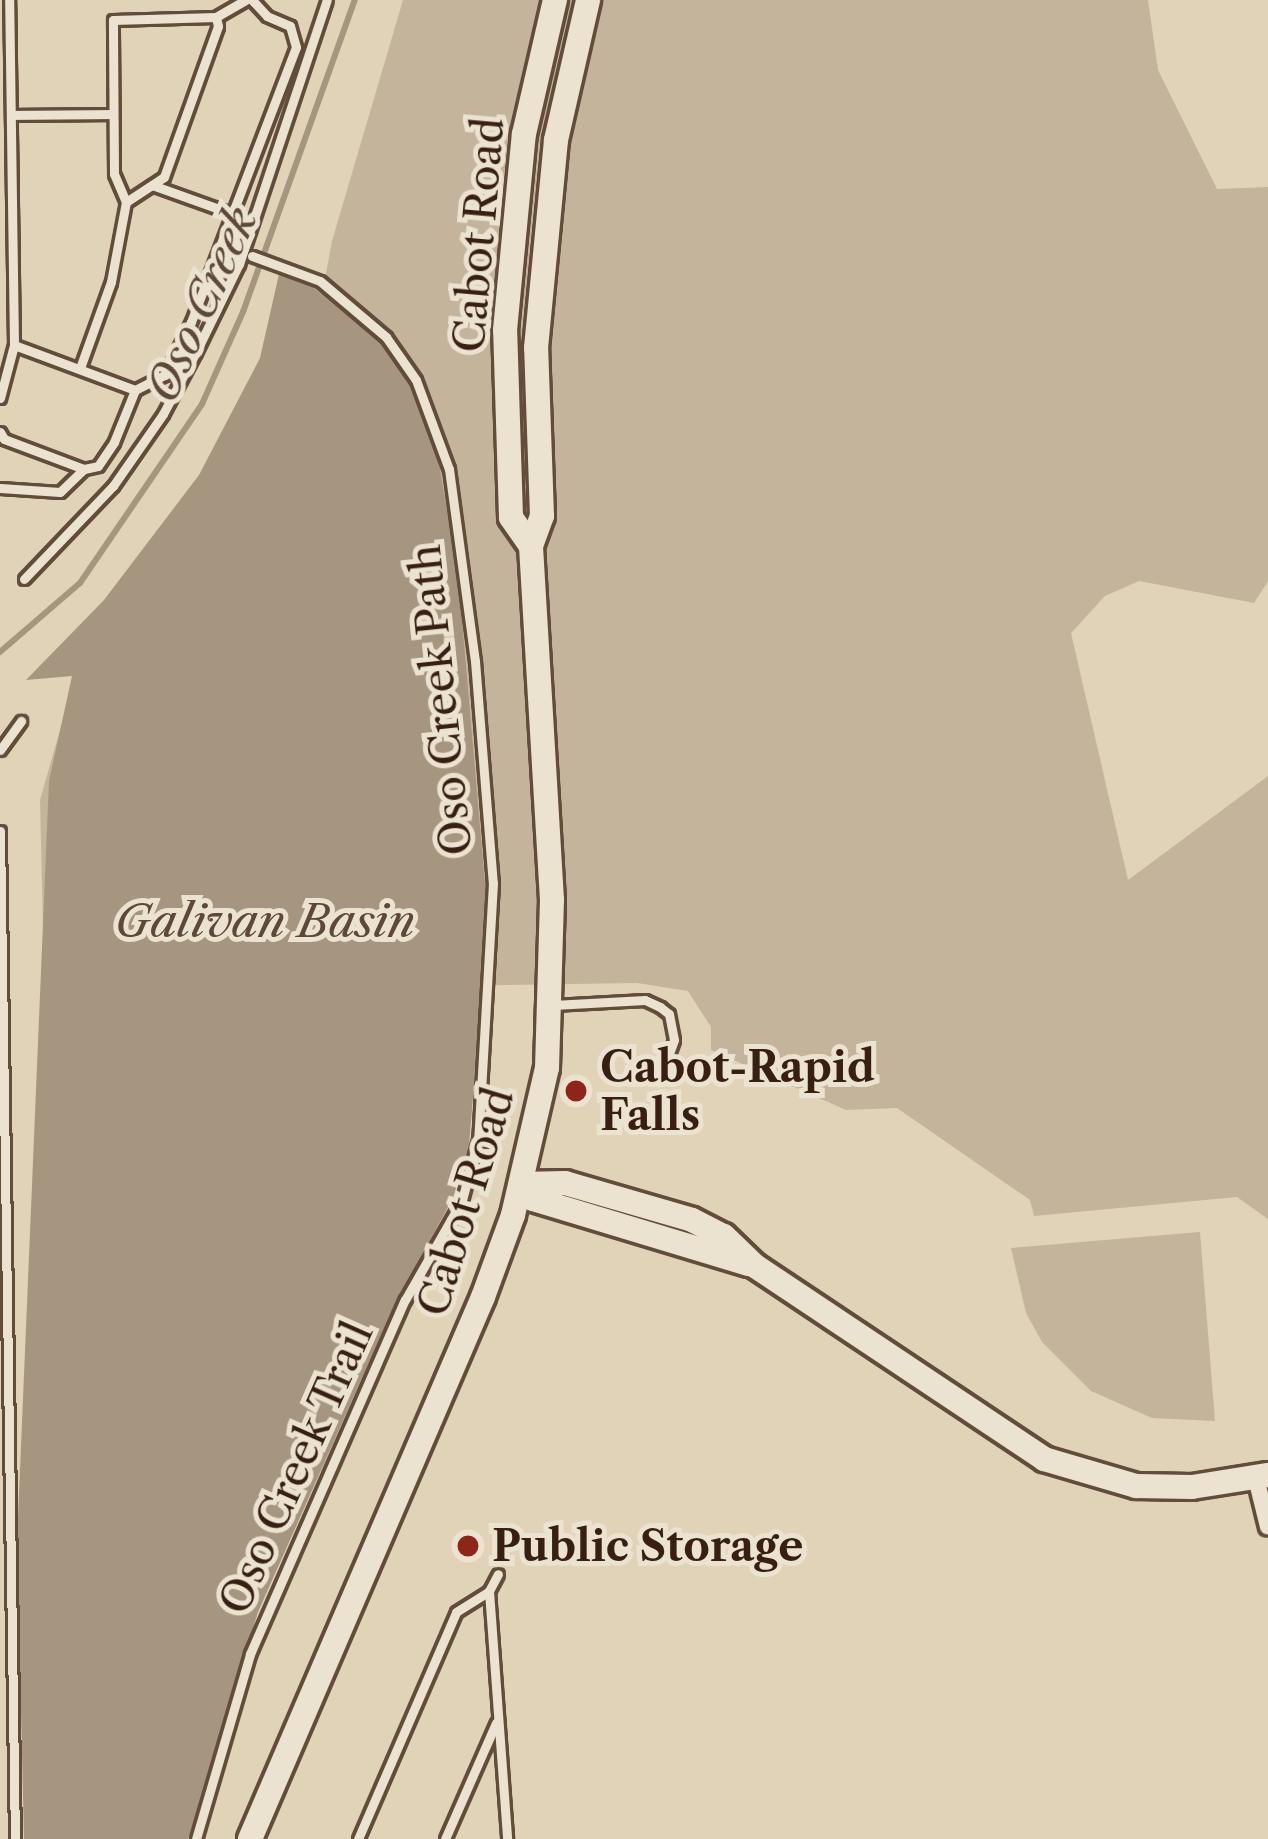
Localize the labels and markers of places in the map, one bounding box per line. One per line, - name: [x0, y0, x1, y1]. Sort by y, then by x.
- place label: Cabot-Rapid Falls: [600, 1042, 875, 1140]
- marker: Cabot-Rapid Falls: [563, 1078, 589, 1104]
- place label: Public Storage: [492, 1521, 803, 1571]
- marker: Public Storage: [455, 1533, 481, 1559]

